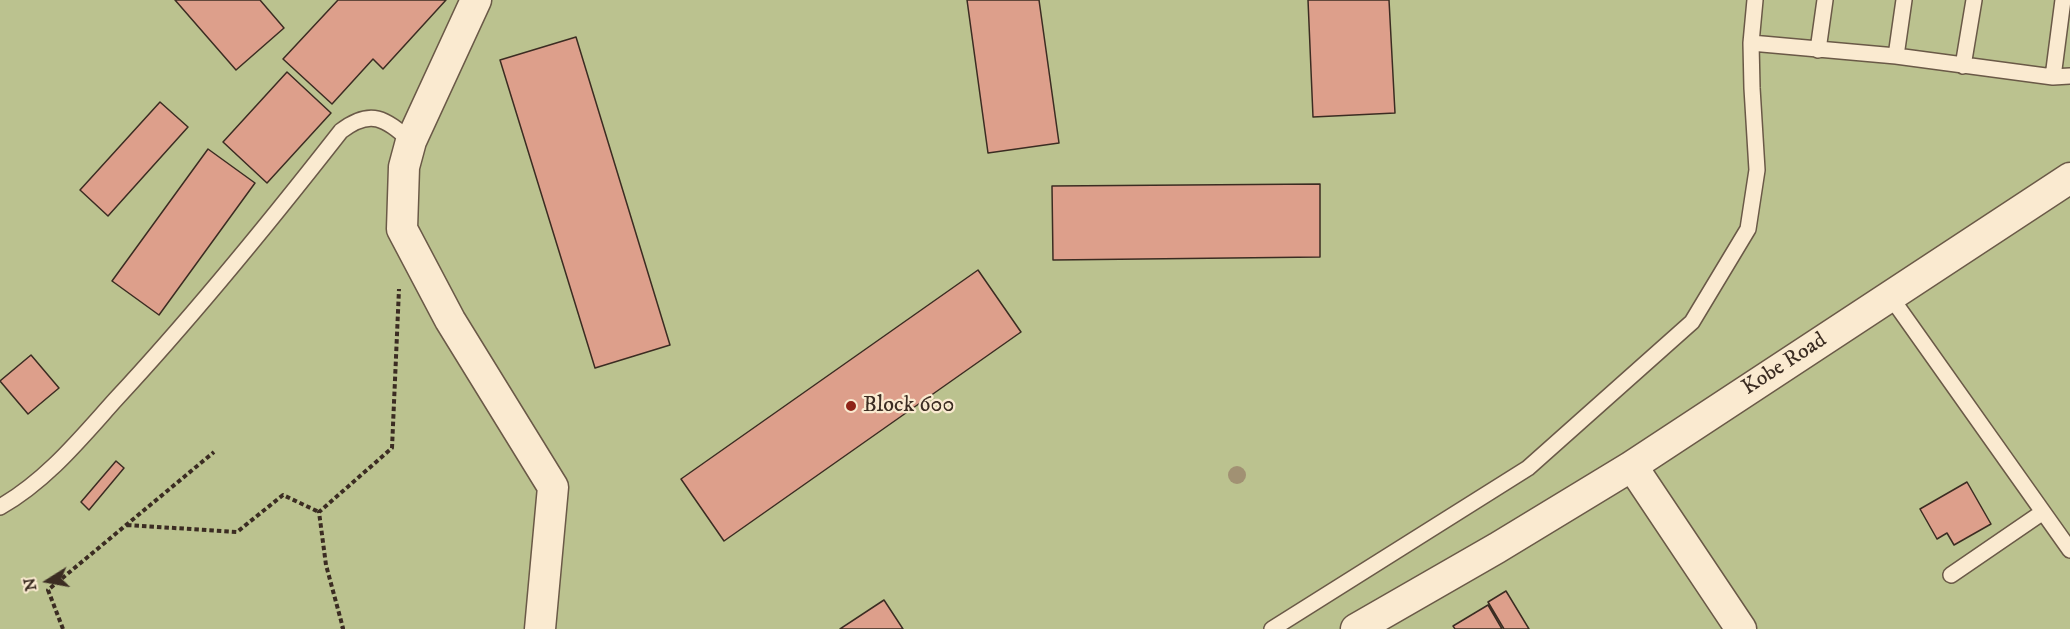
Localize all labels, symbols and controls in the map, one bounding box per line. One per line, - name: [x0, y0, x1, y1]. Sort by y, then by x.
- street label: Kobe Road: [1738, 328, 1832, 402]
- place label: Block 600: [863, 393, 954, 419]
- marker: Block 600: [844, 399, 858, 413]
- north arrow: [18, 551, 78, 611]
- text: N: [19, 576, 41, 593]

